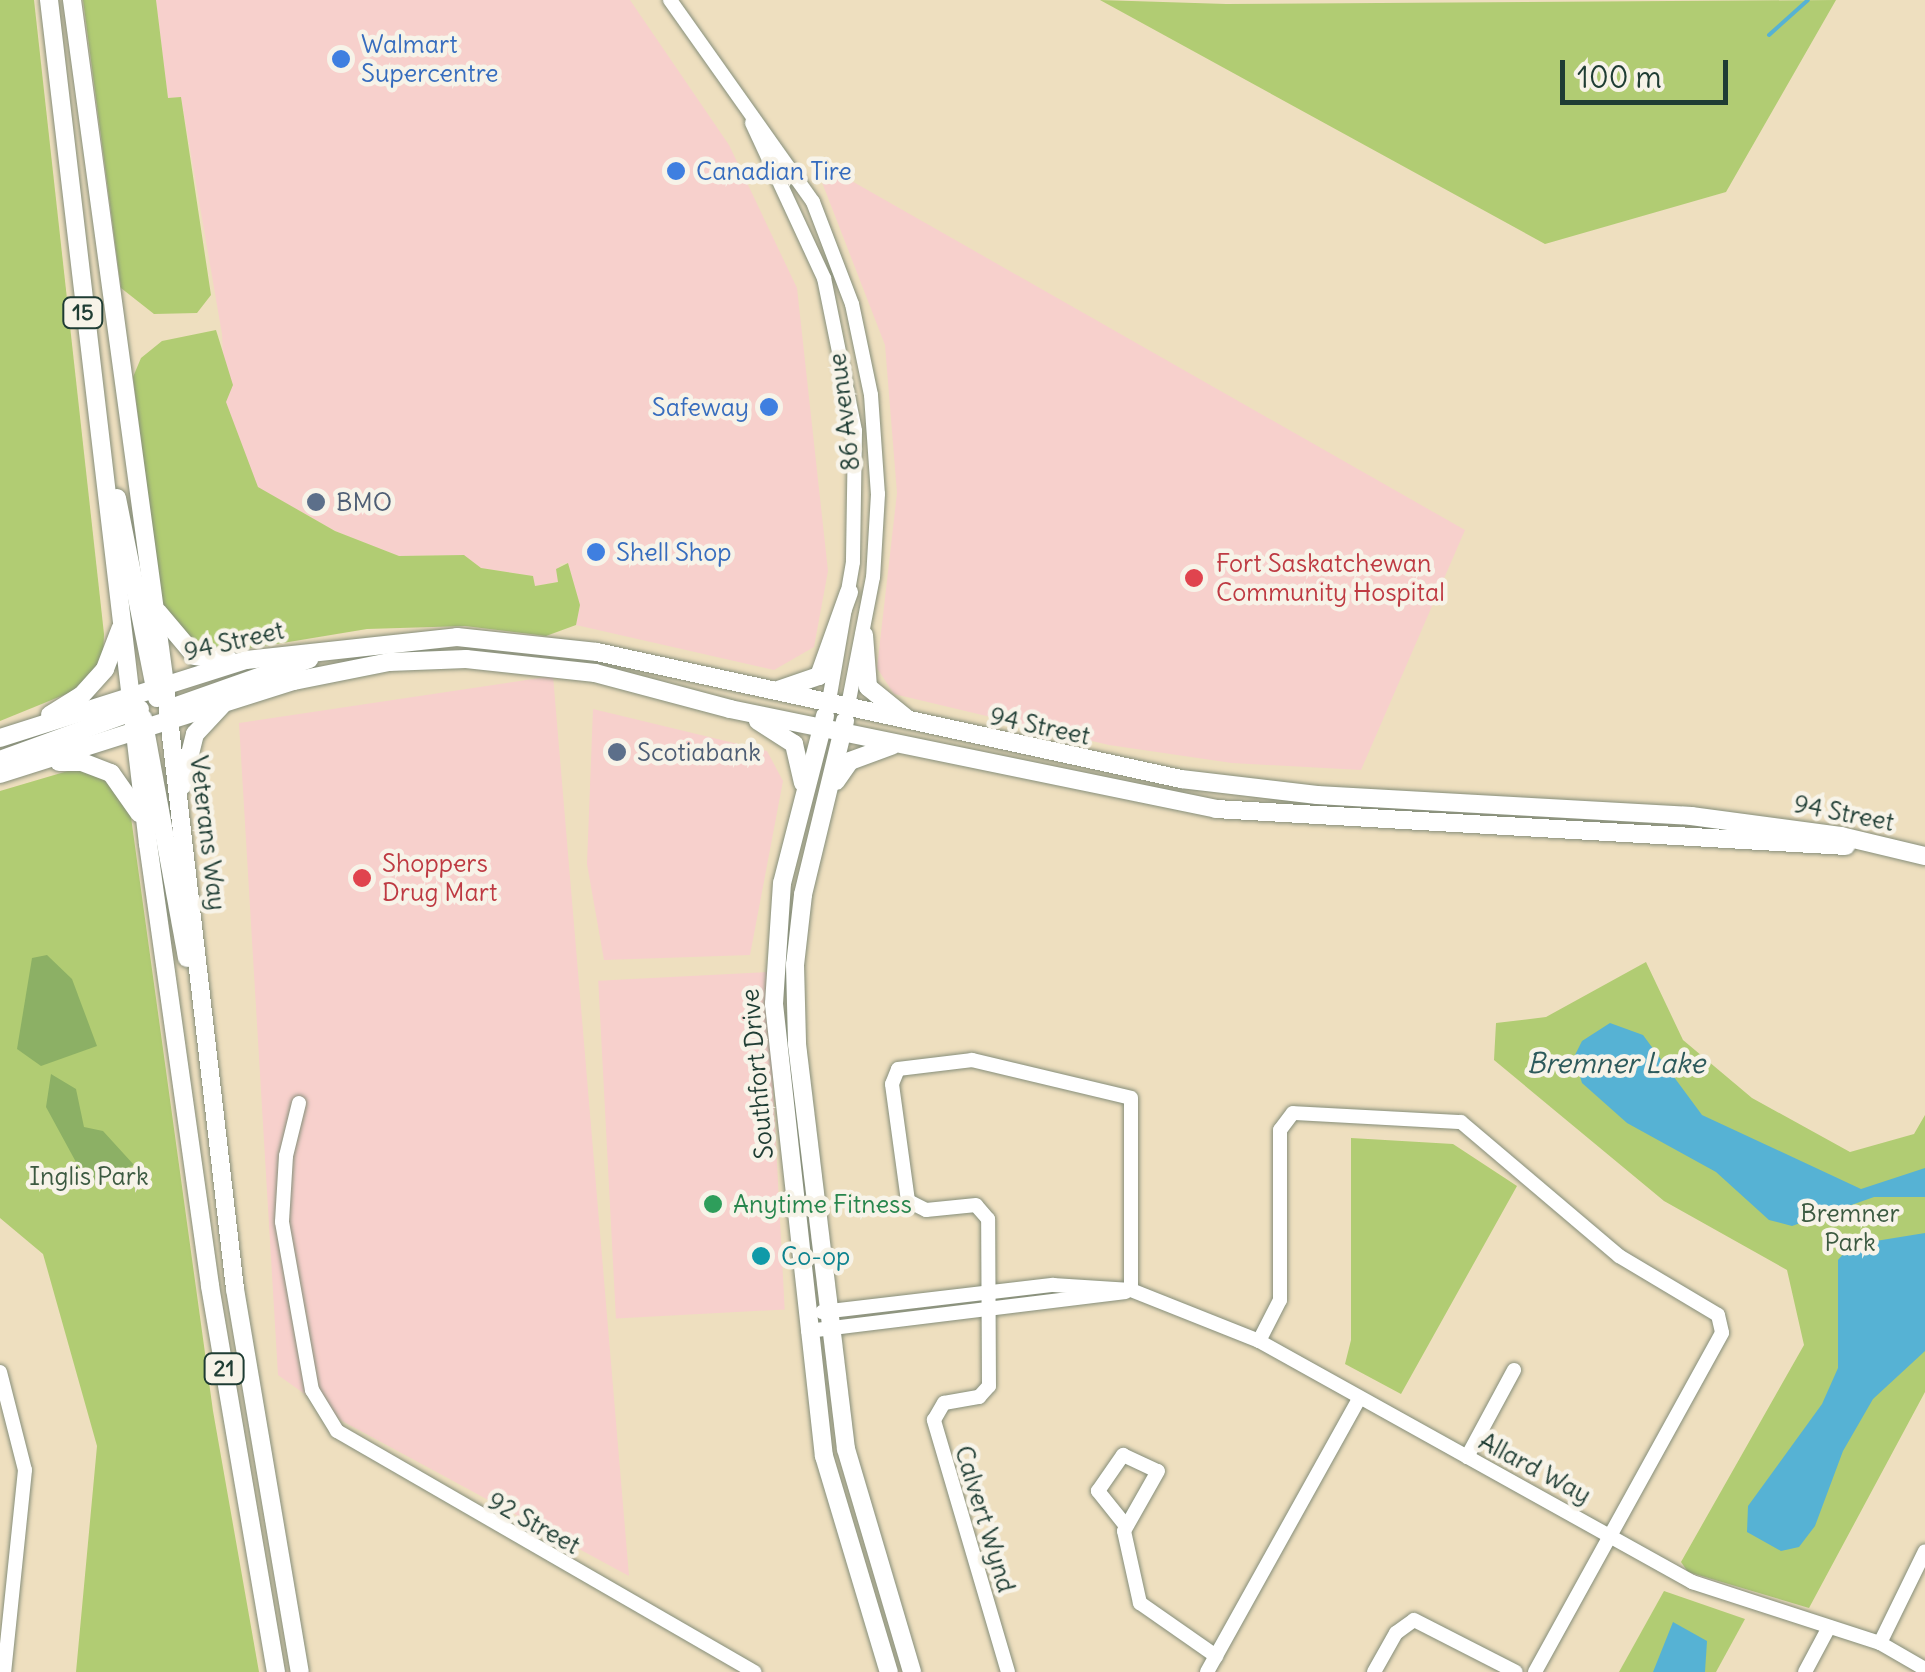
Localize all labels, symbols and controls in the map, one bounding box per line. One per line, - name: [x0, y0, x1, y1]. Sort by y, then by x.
- place label: Walmart Supercentre: [361, 30, 499, 89]
- scale bar: [1565, 40, 1732, 102]
- marker: Walmart Supercentre: [330, 48, 352, 70]
- text: 100 m: [1577, 58, 1662, 96]
- place label: Canadian Tire: [696, 156, 852, 186]
- marker: Canadian Tire: [665, 160, 687, 182]
- road number: 15: [61, 296, 106, 330]
- street label: 86 Avenue: [822, 351, 866, 473]
- place label: Safeway: [652, 392, 749, 422]
- marker: Safeway: [758, 396, 780, 418]
- place label: BMO: [336, 487, 392, 517]
- marker: BMO: [305, 491, 327, 513]
- place label: Shell Shop: [616, 537, 732, 567]
- marker: Shell Shop: [585, 541, 607, 563]
- place label: Fort Saskatchewan Community Hospital: [1216, 549, 1445, 608]
- marker: Fort Saskatchewan Community Hospital: [1181, 565, 1207, 591]
- street label: 94 Street: [181, 615, 287, 667]
- street label: 94 Street: [987, 701, 1093, 751]
- place label: Scotiabank: [637, 737, 761, 767]
- marker: Scotiabank: [606, 741, 628, 763]
- street label: Veterans Way: [184, 754, 232, 912]
- street label: 94 Street: [1791, 789, 1897, 837]
- place label: Shoppers Drug Mart: [382, 849, 497, 908]
- marker: Shoppers Drug Mart: [351, 867, 373, 889]
- street label: Southfort Drive: [735, 988, 779, 1160]
- water label: Bremner Lake: [1527, 1046, 1705, 1080]
- park label: Inglis Park: [29, 1161, 149, 1191]
- place label: Anytime Fitness: [733, 1189, 912, 1219]
- marker: Anytime Fitness: [702, 1193, 724, 1215]
- park label: Bremner Park: [1800, 1199, 1900, 1258]
- place label: Co-op: [781, 1241, 850, 1271]
- marker: Co-op: [750, 1245, 772, 1267]
- road number: 21: [202, 1352, 246, 1386]
- street label: Allard Way: [1474, 1426, 1596, 1510]
- street label: Calvert Wynd: [948, 1442, 1022, 1596]
- street label: 92 Street: [483, 1485, 585, 1561]

